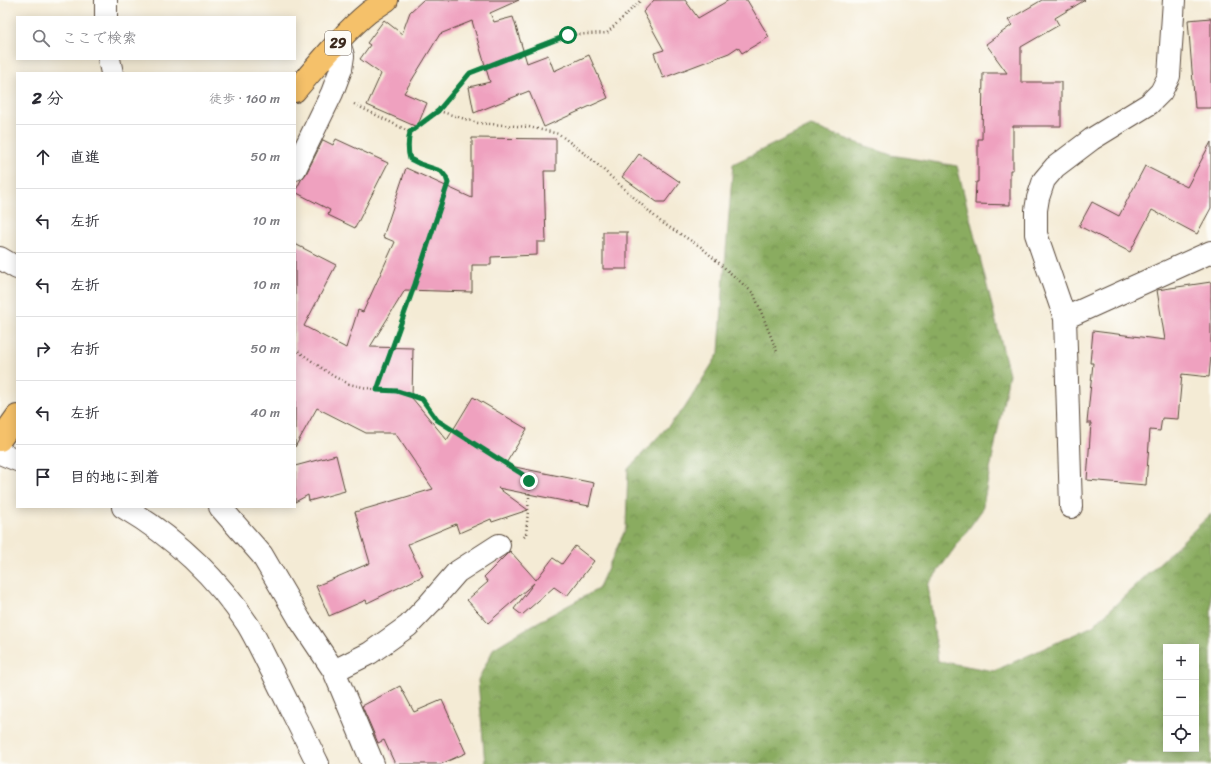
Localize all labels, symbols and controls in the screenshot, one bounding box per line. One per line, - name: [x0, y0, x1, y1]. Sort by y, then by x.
- search box: [16, 16, 296, 60]
- text: ここで検索: [62, 25, 137, 51]
- route start: [559, 26, 577, 44]
- icon: search: [30, 27, 52, 49]
- road number: 29: [325, 31, 351, 55]
- text: 2 分: [32, 83, 63, 113]
- text: 徒歩 · 160 m: [209, 87, 280, 110]
- text: 直進: [70, 144, 100, 170]
- text: 50 m: [250, 145, 280, 168]
- icon: ahead: [32, 146, 54, 168]
- text: 左折: [70, 208, 100, 234]
- text: 10 m: [253, 209, 280, 232]
- icon: left: [32, 210, 54, 232]
- text: 左折: [70, 272, 100, 298]
- text: 10 m: [253, 273, 280, 296]
- icon: left: [32, 274, 54, 296]
- text: 右折: [70, 336, 100, 362]
- text: 50 m: [250, 337, 280, 360]
- icon: right: [32, 338, 54, 360]
- text: 左折: [70, 400, 100, 426]
- text: 40 m: [250, 401, 280, 424]
- icon: left: [32, 402, 54, 424]
- text: 目的地に到着: [70, 464, 160, 490]
- icon: arrive: [32, 466, 54, 488]
- route end: [520, 472, 538, 490]
- map controls: [1163, 644, 1199, 752]
- button: +: [1163, 644, 1199, 680]
- button: −: [1163, 680, 1199, 716]
- button: locate: [1163, 716, 1199, 752]

